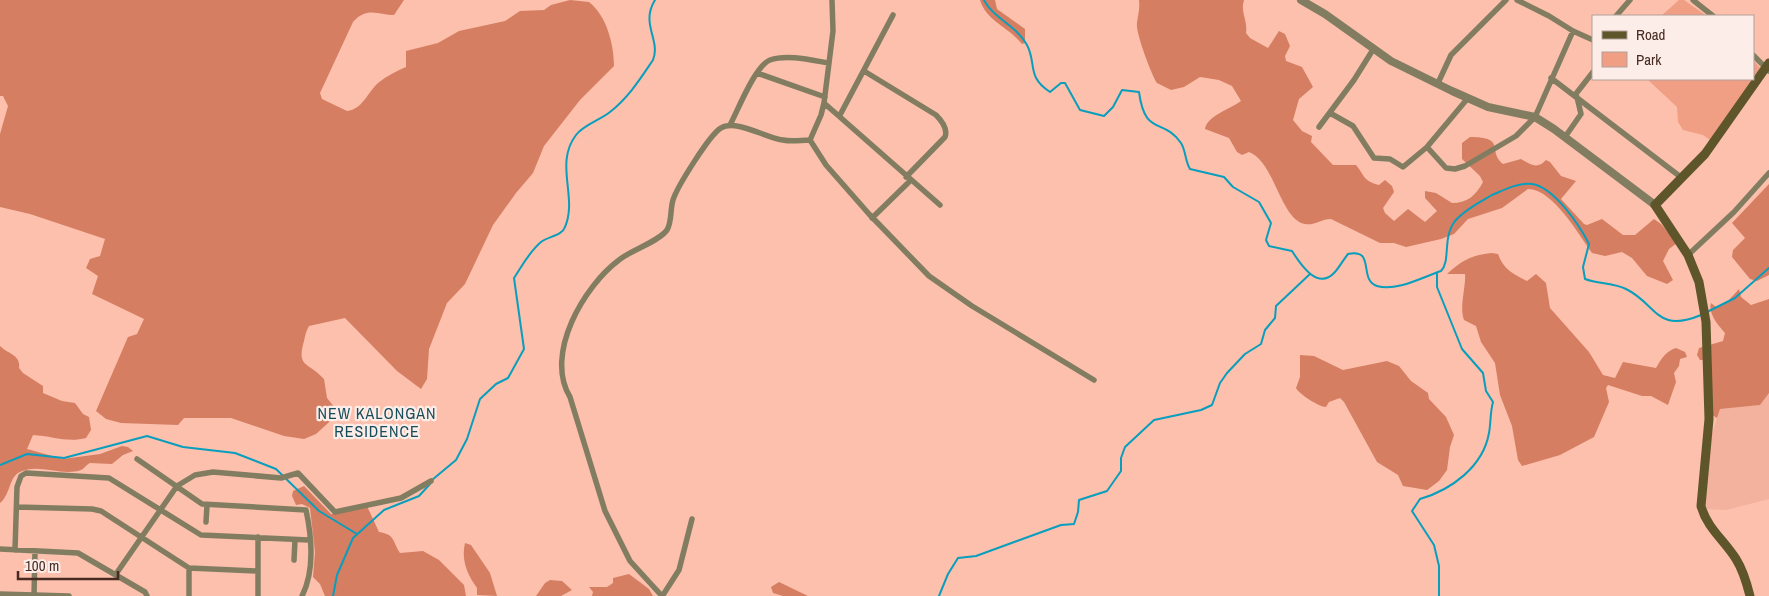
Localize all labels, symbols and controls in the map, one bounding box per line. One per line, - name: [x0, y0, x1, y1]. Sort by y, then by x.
- legend: [1592, 15, 1754, 80]
- text: Road: [1636, 24, 1665, 45]
- text: Park: [1636, 49, 1662, 70]
- district label: NEW KALONGAN RESIDENCE: [317, 402, 437, 442]
- scale bar: [18, 548, 118, 580]
- text: 100 m: [25, 555, 59, 576]

